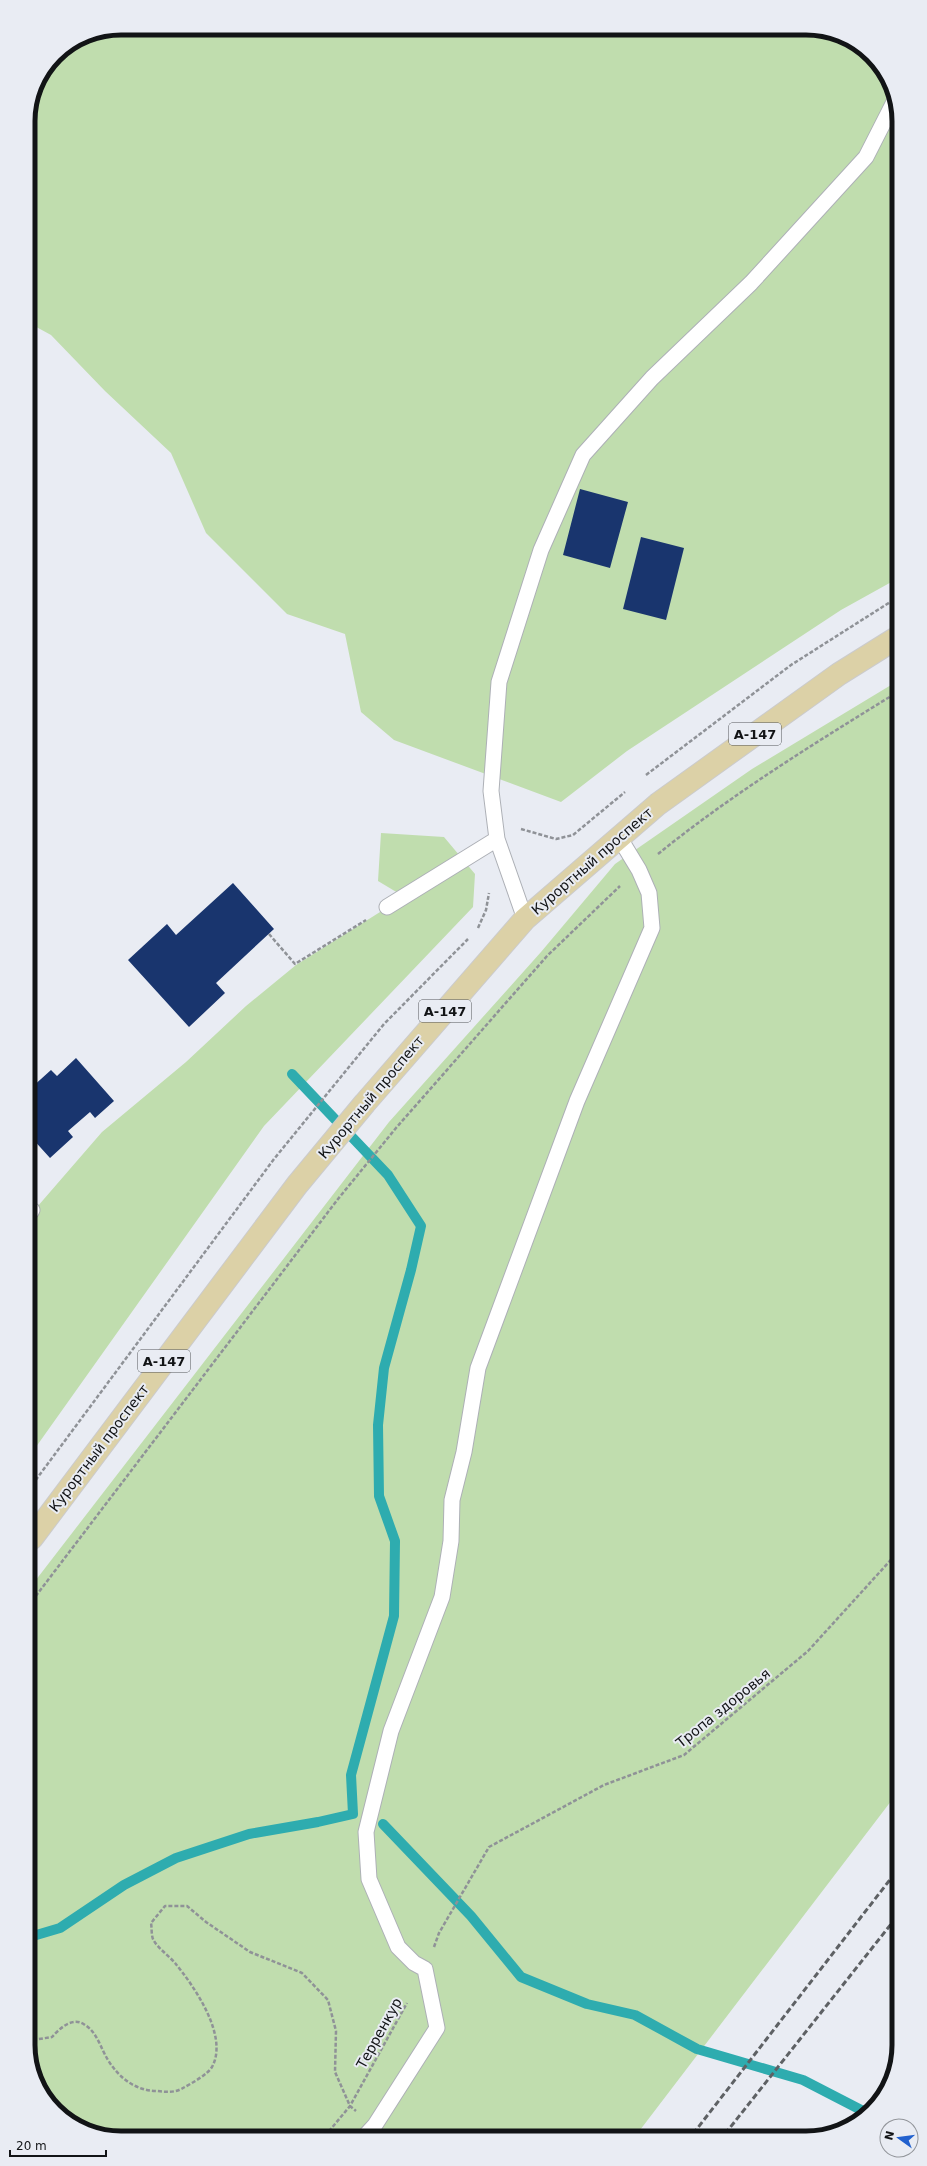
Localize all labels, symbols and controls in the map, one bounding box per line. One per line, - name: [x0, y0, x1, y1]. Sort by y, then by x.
- road number: А-147: [729, 723, 781, 745]
- street label: Курортный проспект: [528, 804, 656, 918]
- road number: А-147: [419, 1000, 471, 1022]
- street label: Курортный проспект: [315, 1032, 427, 1162]
- road number: А-147: [138, 1350, 190, 1372]
- street label: Курортный проспект: [46, 1381, 152, 1515]
- street label: Тропа здоровья: [672, 1665, 773, 1751]
- street label: Терренкур: [353, 1995, 405, 2072]
- north arrow: [879, 2118, 919, 2158]
- text: N: [882, 2130, 897, 2142]
- scale bar: [10, 2132, 106, 2158]
- text: 20 m: [16, 2139, 47, 2153]

